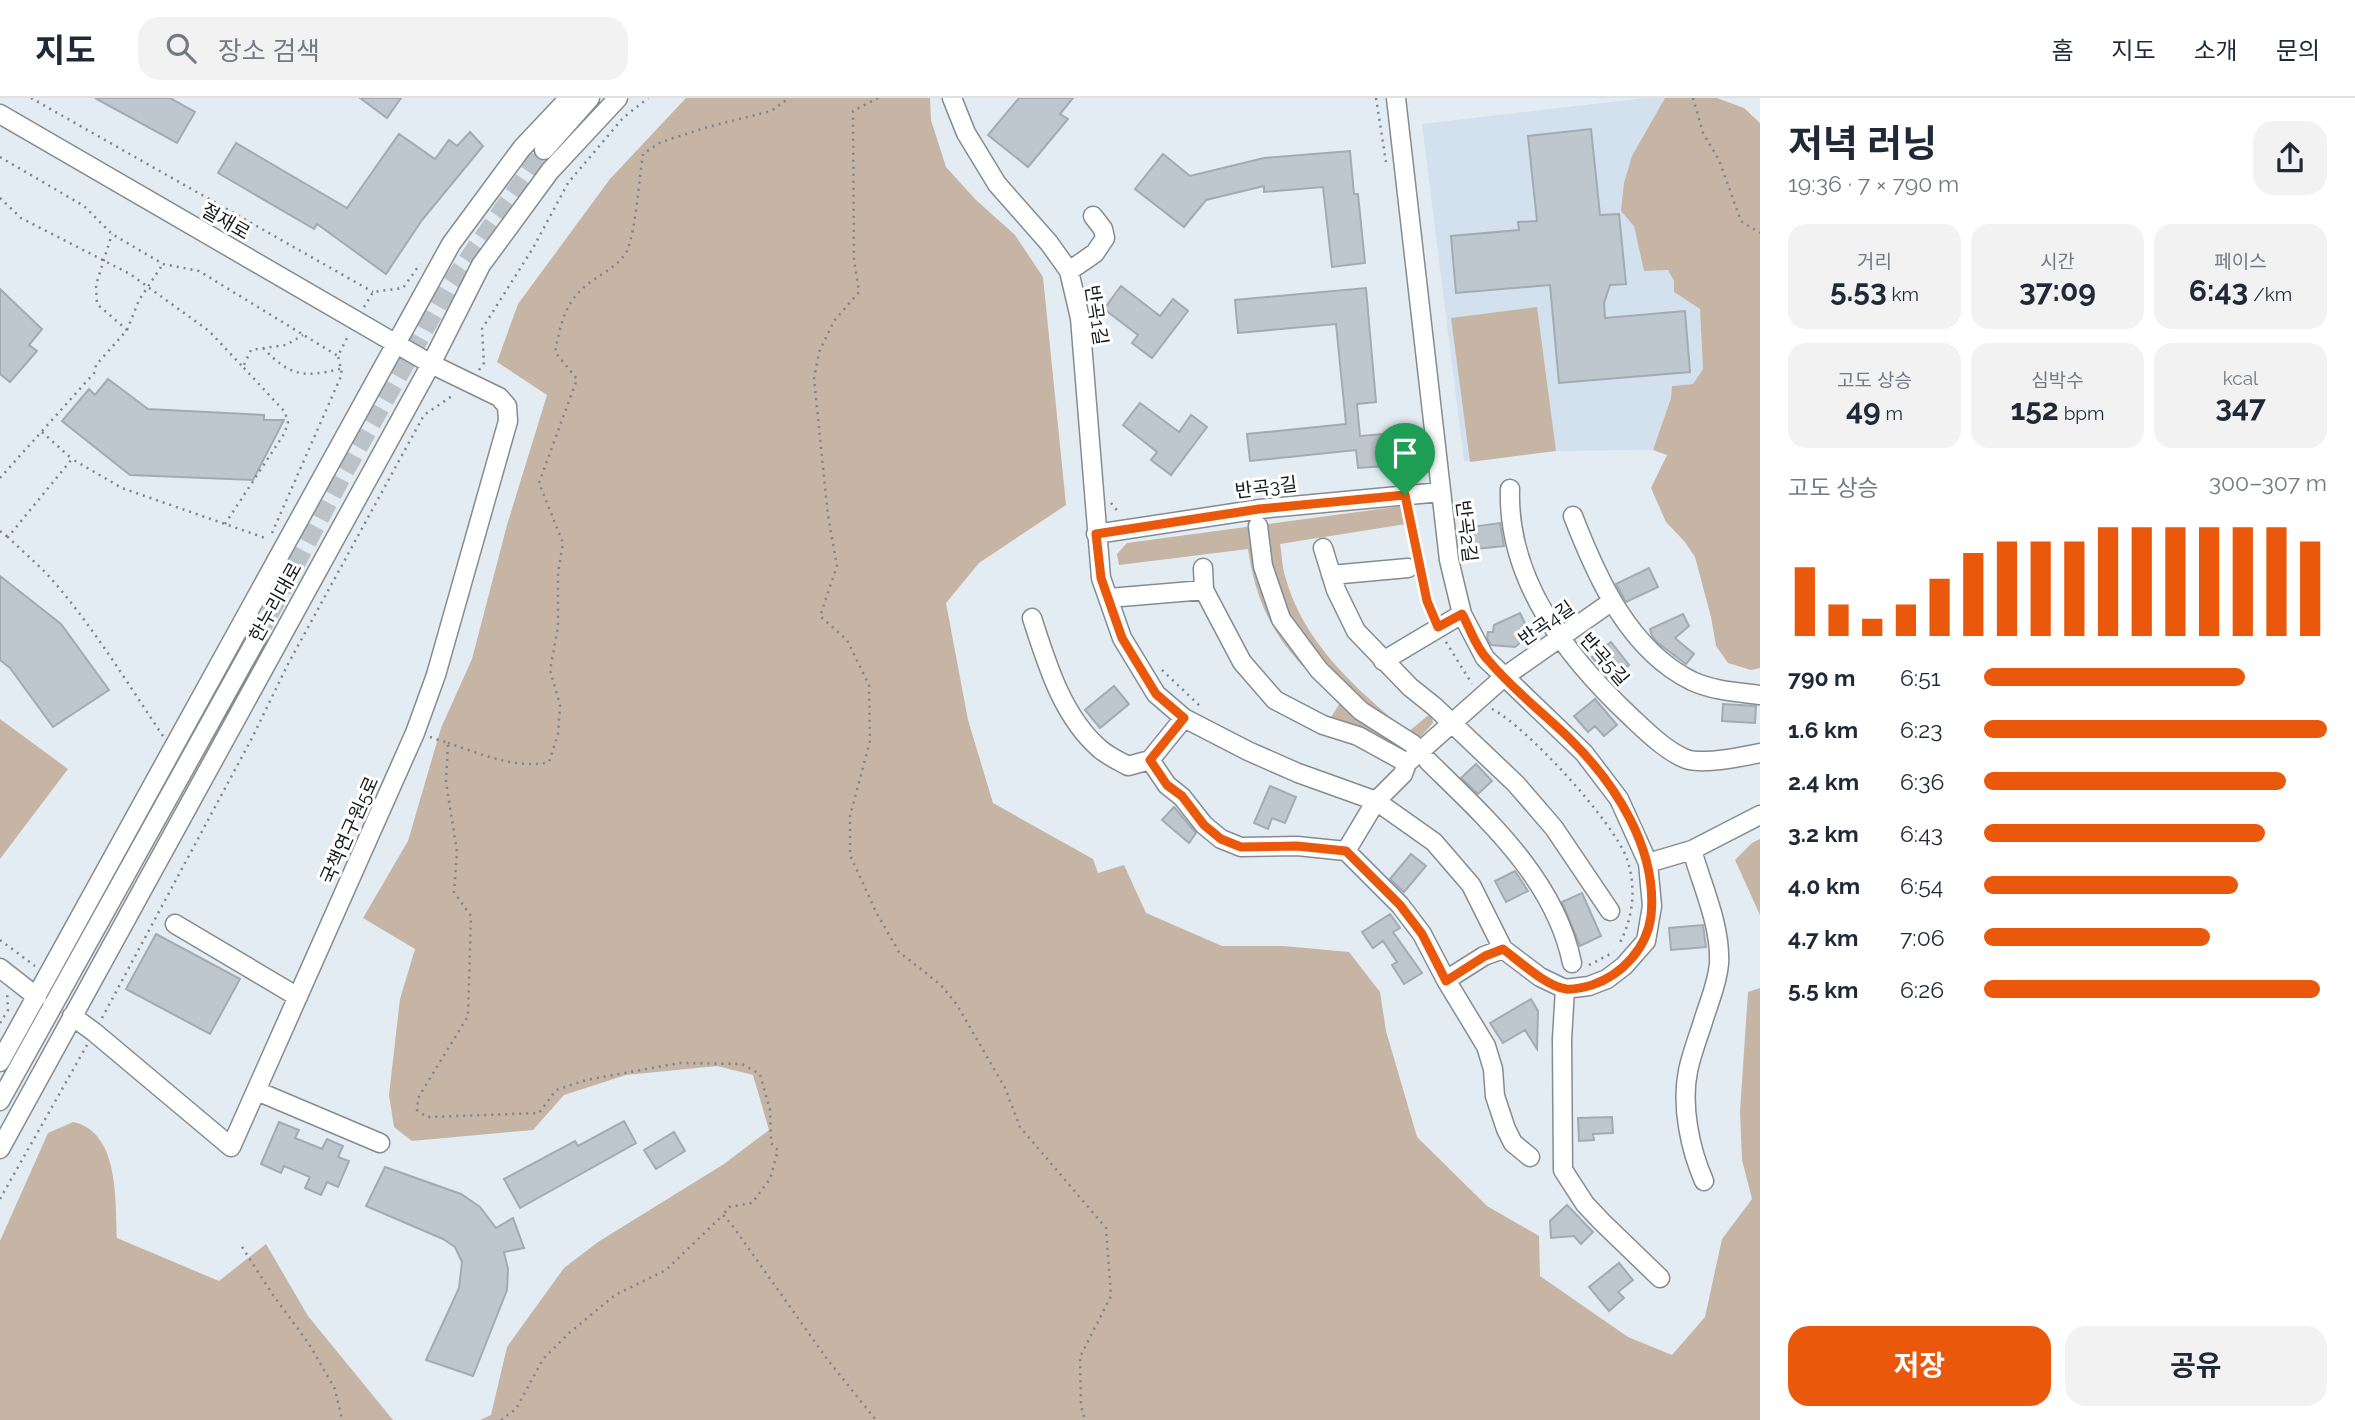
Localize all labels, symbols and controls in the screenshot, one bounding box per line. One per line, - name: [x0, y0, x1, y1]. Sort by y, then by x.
- search box: [138, 17, 628, 80]
- icon: search: [162, 29, 200, 67]
- text: 지도: [35, 31, 96, 70]
- text: 장소 검색: [218, 36, 320, 66]
- text: 홈: [2051, 36, 2073, 65]
- text: 지도: [2111, 36, 2156, 65]
- text: 소개: [2194, 36, 2238, 65]
- text: 문의: [2276, 36, 2320, 65]
- text: 저녁 러닝: [1788, 121, 1937, 166]
- button: share: [2253, 121, 2327, 195]
- text: 19:36 · 7 × 790 m: [1788, 170, 1959, 197]
- street label: 절재로: [198, 198, 254, 244]
- text: 거리: [1857, 250, 1892, 272]
- text: 시간: [2040, 250, 2075, 272]
- text: 페이스: [2214, 250, 2267, 272]
- text: 5.53: [1830, 273, 1887, 308]
- text: 37:09: [2019, 273, 2096, 308]
- text: 6:43: [2189, 273, 2248, 308]
- street label: 반곡1길: [1081, 283, 1113, 347]
- text: km: [1887, 283, 1919, 305]
- text: /km: [2248, 283, 2292, 305]
- text: kcal: [2223, 367, 2258, 389]
- text: 고도 상승: [1837, 369, 1912, 391]
- text: 심박수: [2031, 369, 2084, 391]
- text: 347: [2215, 389, 2266, 424]
- text: 49: [1846, 392, 1881, 427]
- text: 152: [2010, 392, 2059, 427]
- text: m: [1881, 402, 1903, 424]
- text: bpm: [2059, 402, 2105, 424]
- pin: [1375, 423, 1435, 495]
- icon: arrive: [1386, 434, 1424, 472]
- text: 300–307 m: [2209, 469, 2327, 496]
- street label: 반곡3길: [1234, 472, 1298, 502]
- text: 고도 상승: [1788, 474, 1879, 501]
- street label: 반곡2길: [1452, 499, 1482, 563]
- street label: 한누리대로: [244, 558, 306, 646]
- street label: 반곡4길: [1514, 596, 1578, 650]
- street label: 반곡5길: [1576, 628, 1634, 690]
- text: 790 m: [1788, 664, 1856, 691]
- text: 6:51: [1900, 664, 1941, 691]
- text: 1.6 km: [1788, 716, 1858, 743]
- text: 6:23: [1900, 716, 1942, 743]
- text: 2.4 km: [1788, 768, 1859, 795]
- text: 6:36: [1900, 768, 1944, 795]
- street label: 국책연구원5로: [316, 773, 382, 887]
- text: 3.2 km: [1788, 820, 1859, 847]
- text: 6:43: [1900, 820, 1943, 847]
- text: 4.0 km: [1788, 872, 1860, 899]
- text: 6:54: [1900, 872, 1943, 899]
- text: 4.7 km: [1788, 924, 1859, 951]
- text: 7:06: [1900, 924, 1945, 951]
- text: 5.5 km: [1788, 976, 1858, 1003]
- text: 6:26: [1900, 976, 1944, 1003]
- button: 저장: [1788, 1326, 2051, 1406]
- button: 공유: [2065, 1326, 2327, 1406]

